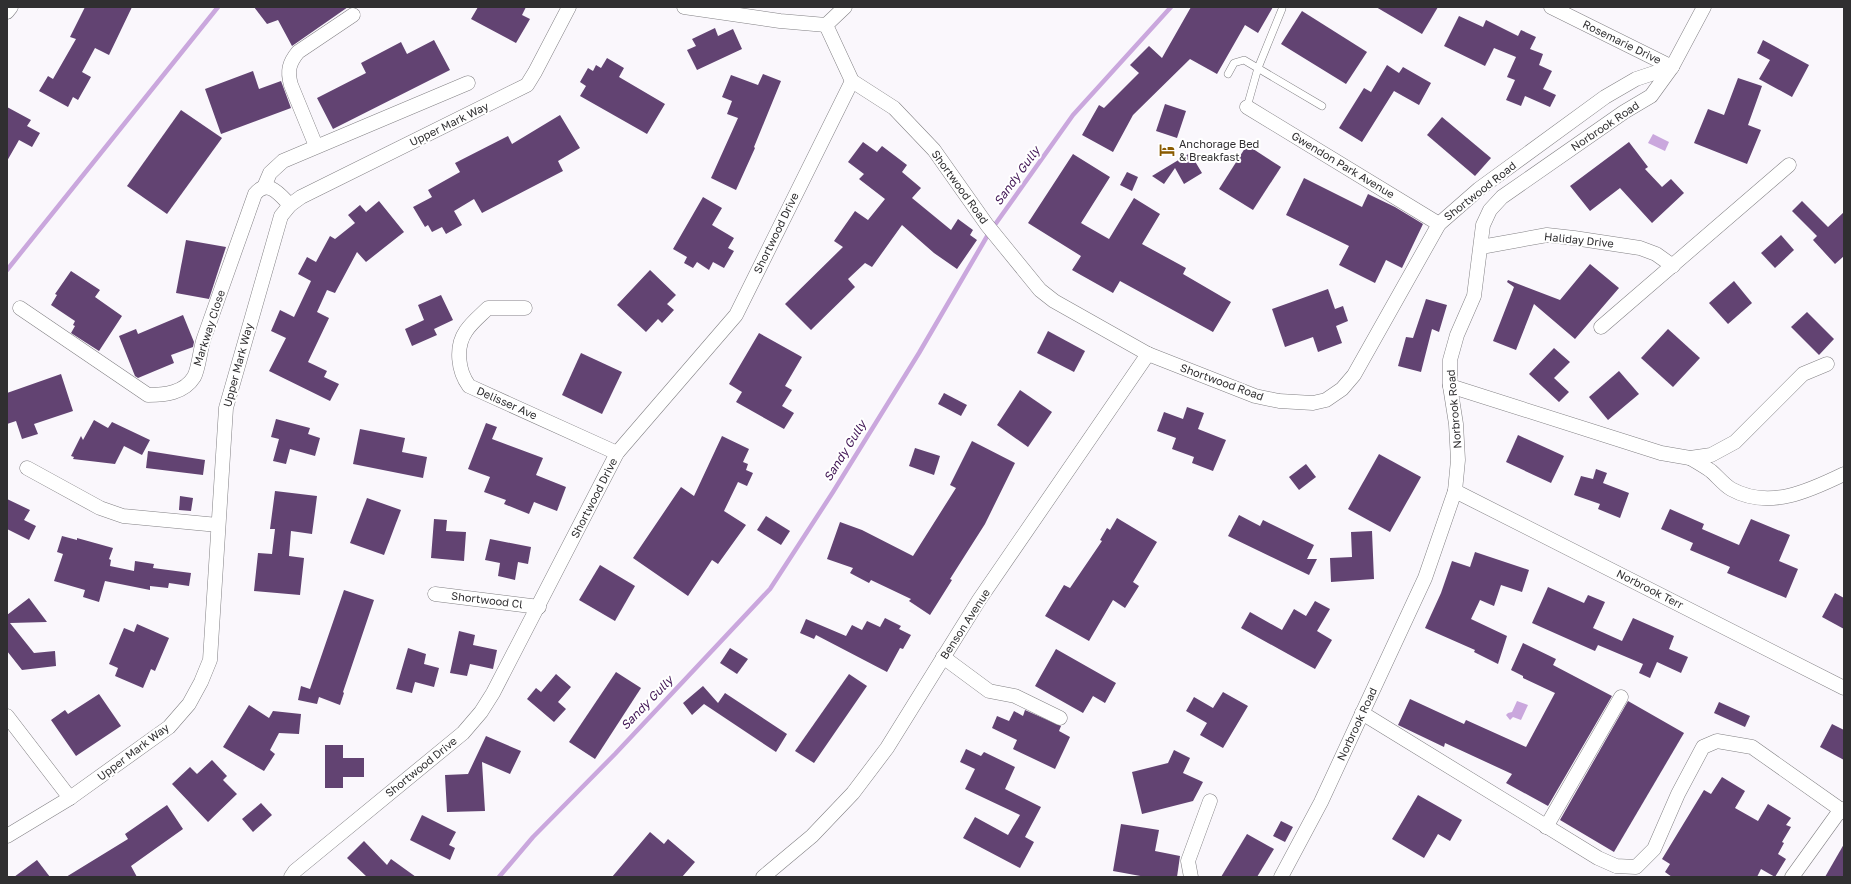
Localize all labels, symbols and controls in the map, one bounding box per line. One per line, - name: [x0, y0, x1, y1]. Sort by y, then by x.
- street label: Rosemarie Drive: [1581, 17, 1664, 66]
- street label: Norbrook Road: [1568, 98, 1641, 153]
- street label: Upper Mark Way: [407, 99, 490, 148]
- street label: Gwendon Park Avenue: [1289, 129, 1397, 201]
- place label: Anchorage Bed & Breakfast: [1179, 137, 1259, 163]
- hotel icon: Anchorage Bed & Breakfast: [1158, 141, 1176, 159]
- water label: Sandy Gully: [990, 142, 1044, 208]
- street label: Shortwood Road: [929, 147, 991, 226]
- street label: Shortwood Road: [1441, 158, 1518, 223]
- street label: Shortwood Drive: [750, 190, 801, 275]
- street label: Haliday Drive: [1544, 229, 1615, 250]
- street label: Markway Close: [190, 288, 227, 368]
- street label: Upper Mark Way: [220, 322, 255, 408]
- street label: Shortwood Road: [1179, 360, 1266, 403]
- street label: Norbrook Road: [1444, 369, 1463, 449]
- street label: Delisser Ave: [475, 383, 539, 422]
- water label: Sandy Gully: [820, 416, 870, 484]
- street label: Shortwood Drive: [568, 456, 619, 540]
- street label: Norbrook Terr: [1615, 566, 1686, 611]
- street label: Benson Avenue: [937, 586, 992, 661]
- street label: Shortwood Cl: [451, 589, 524, 610]
- water label: Sandy Gully: [617, 671, 678, 733]
- street label: Norbrook Road: [1334, 685, 1379, 762]
- street label: Upper Mark Way: [94, 720, 171, 783]
- street label: Shortwood Drive: [382, 734, 459, 799]

